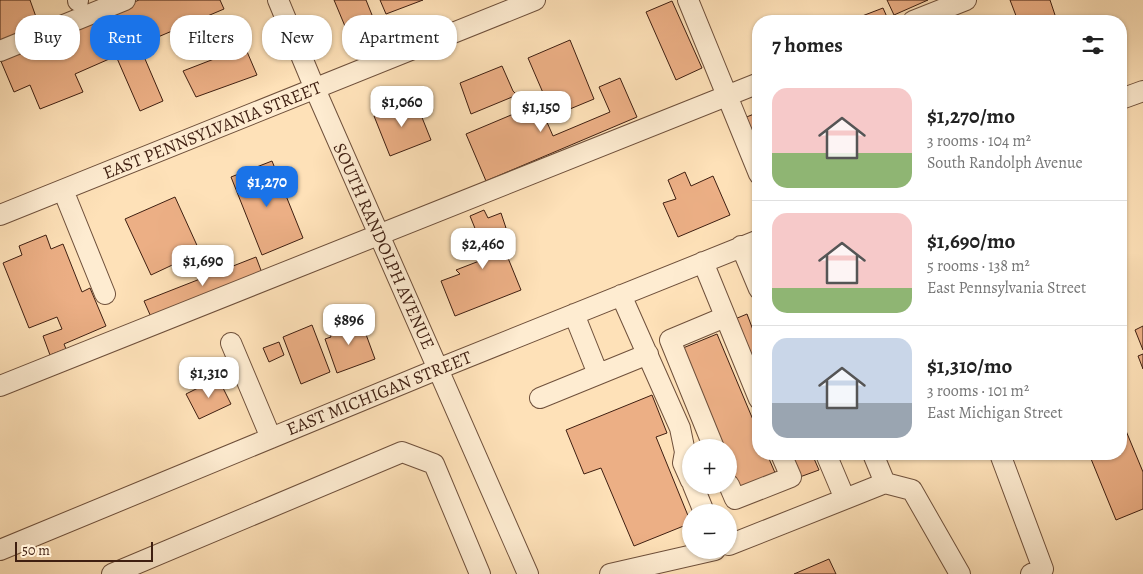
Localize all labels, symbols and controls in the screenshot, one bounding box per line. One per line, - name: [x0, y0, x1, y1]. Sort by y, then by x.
- chip: Buy: [15, 15, 80, 60]
- chip: Rent: [90, 15, 160, 60]
- chip: Filters: [170, 15, 252, 60]
- chip: New: [262, 15, 332, 60]
- chip: Apartment: [342, 15, 457, 60]
- text: 7 homes: [772, 31, 843, 59]
- icon: filters: [1079, 31, 1107, 59]
- street label: EAST PENNSYLVANIA STREET: [99, 75, 325, 185]
- pin: $1,060: [361, 86, 443, 128]
- pin: $1,150: [500, 90, 582, 133]
- text: $1,060: [381, 91, 423, 113]
- text: $1,150: [522, 96, 560, 118]
- text: $1,270/mo: [927, 102, 1015, 130]
- icon: home: [812, 108, 872, 168]
- text: 3 rooms · 104 m²: [927, 130, 1031, 152]
- street label: SOUTH RANDOLPH AVENUE: [328, 139, 440, 353]
- text: South Randolph Avenue: [927, 152, 1083, 174]
- pin: $1,270: [226, 166, 308, 208]
- text: $1,270: [247, 171, 287, 193]
- text: $1,690/mo: [927, 227, 1015, 255]
- pin: $2,460: [442, 228, 524, 270]
- text: $2,460: [462, 233, 504, 255]
- icon: home: [812, 233, 872, 293]
- pin: $1,690: [162, 244, 244, 287]
- text: $1,690: [183, 250, 223, 272]
- text: 5 rooms · 138 m²: [927, 255, 1030, 277]
- text: East Pennsylvania Street: [927, 277, 1086, 299]
- pin: $896: [319, 304, 379, 346]
- text: $896: [334, 309, 364, 331]
- street label: EAST MICHIGAN STREET: [283, 345, 475, 441]
- text: $1,310/mo: [927, 352, 1012, 380]
- pin: $1,310: [168, 356, 250, 399]
- icon: home: [812, 358, 872, 418]
- text: $1,310: [190, 362, 228, 384]
- text: 3 rooms · 101 m²: [927, 380, 1029, 402]
- text: East Michigan Street: [927, 402, 1063, 424]
- map controls: [682, 439, 737, 559]
- button: +: [682, 439, 737, 494]
- button: −: [682, 504, 737, 559]
- scale bar: [15, 539, 152, 562]
- text: 50 m: [22, 541, 50, 560]

